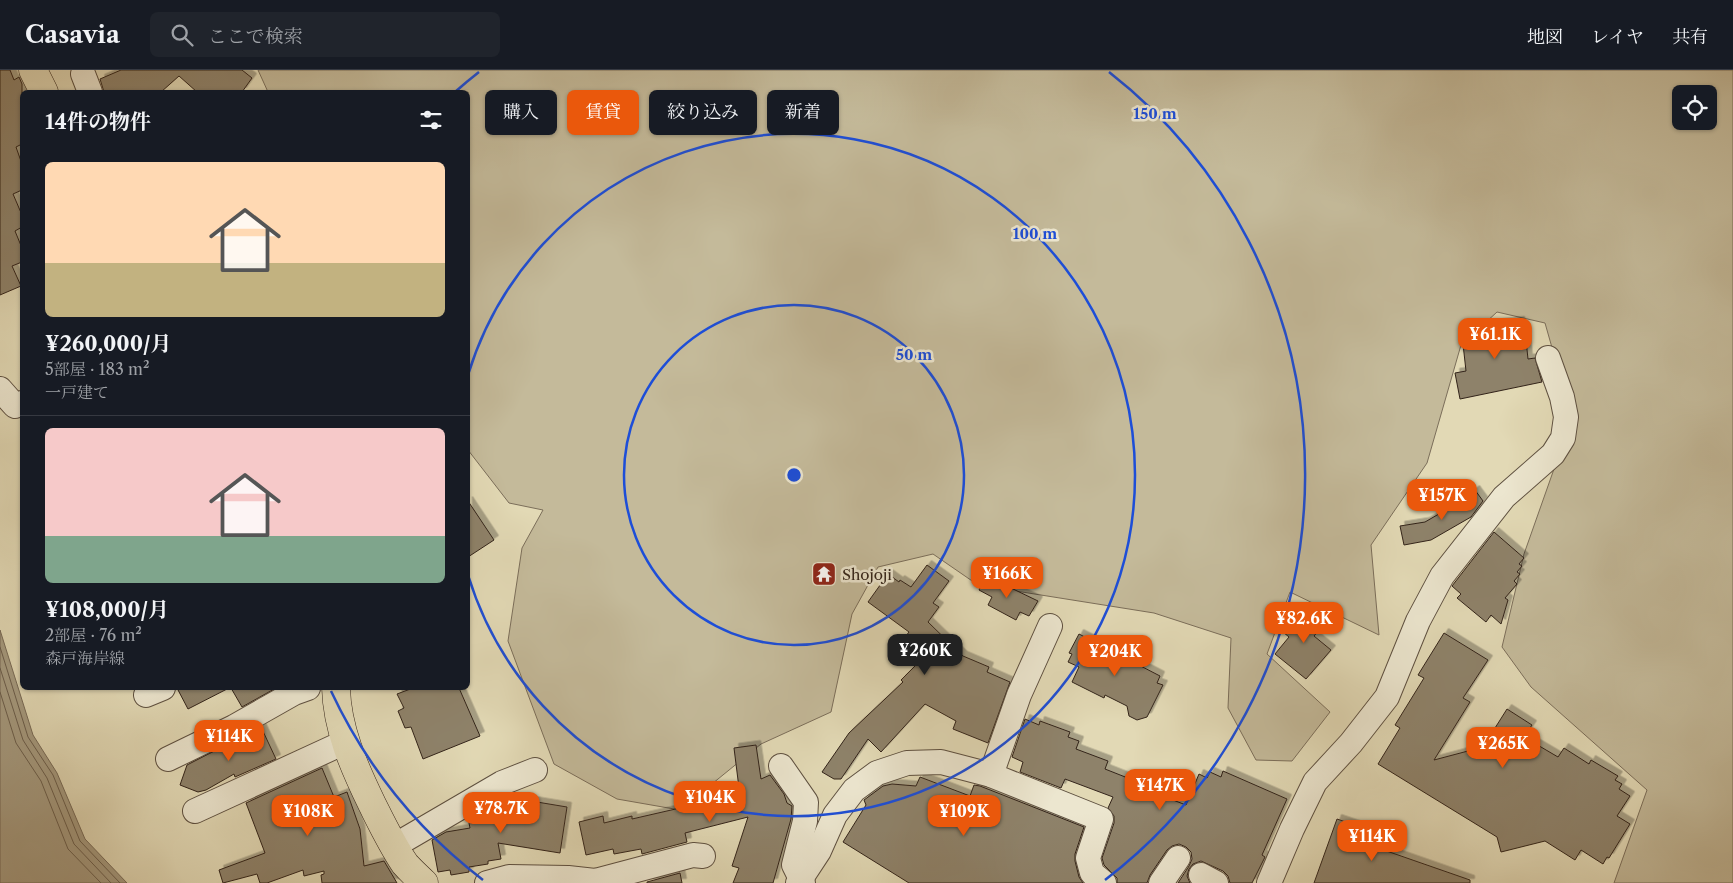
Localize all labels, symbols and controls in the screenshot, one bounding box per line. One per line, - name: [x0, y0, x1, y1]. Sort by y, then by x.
- search box: [150, 12, 500, 57]
- text: Casavia: [25, 20, 120, 49]
- icon: search: [168, 21, 196, 49]
- text: ここで検索: [208, 25, 303, 48]
- text: 地図: [1527, 26, 1563, 48]
- text: レイヤ: [1591, 26, 1644, 48]
- text: 共有: [1672, 26, 1708, 48]
- map controls: [1672, 85, 1717, 130]
- button: locate: [1672, 85, 1717, 130]
- chip: 購入: [485, 90, 557, 135]
- chip: 賃貸: [567, 90, 639, 135]
- chip: 絞り込み: [649, 90, 757, 135]
- chip: 新着: [767, 90, 839, 135]
- text: 150 m: [1133, 104, 1177, 123]
- icon: filters: [417, 106, 445, 134]
- text: 14件の物件: [45, 109, 151, 134]
- icon: home: [200, 195, 290, 285]
- text: 100 m: [1013, 224, 1057, 243]
- pin: ¥61.1K: [1454, 318, 1536, 360]
- text: ¥61.1K: [1469, 324, 1521, 344]
- text: ¥260,000/月: [45, 331, 172, 356]
- text: 50 m: [896, 345, 932, 364]
- text: 5部屋 · 183 m²: [45, 359, 149, 379]
- text: 一戸建て: [45, 382, 109, 402]
- icon: home: [200, 460, 290, 550]
- centre of rings: [785, 466, 803, 484]
- pin: ¥157K: [1407, 478, 1477, 521]
- text: ¥157K: [1418, 485, 1466, 505]
- pin: ¥166K: [972, 556, 1042, 599]
- temple icon: Shojoji: [811, 561, 837, 587]
- text: ¥166K: [982, 563, 1032, 583]
- place label: Shojoji: [842, 565, 892, 584]
- text: ¥108,000/月: [45, 597, 169, 622]
- pin: ¥82.6K: [1263, 602, 1345, 644]
- text: ¥82.6K: [1275, 608, 1333, 628]
- text: 2部屋 · 76 m²: [45, 625, 142, 645]
- pin: ¥260K: [890, 634, 960, 676]
- pin: ¥204K: [1080, 634, 1150, 677]
- text: ¥260K: [899, 640, 951, 660]
- text: ¥204K: [1089, 641, 1141, 661]
- text: 森戸海岸線: [45, 648, 125, 668]
- pin: ¥114K: [194, 720, 264, 762]
- text: ¥114K: [205, 726, 253, 746]
- pin: ¥265K: [1468, 726, 1538, 769]
- text: ¥265K: [1477, 733, 1529, 753]
- pin: ¥147K: [1125, 768, 1195, 811]
- text: ¥147K: [1136, 775, 1184, 795]
- pin: ¥104K: [675, 780, 745, 823]
- text: ¥104K: [685, 787, 735, 807]
- pin: ¥78.7K: [460, 792, 542, 834]
- pin: ¥108K: [273, 794, 343, 837]
- pin: ¥109K: [929, 794, 999, 837]
- text: ¥78.7K: [474, 798, 528, 818]
- text: ¥108K: [283, 801, 333, 821]
- text: ¥109K: [939, 801, 989, 821]
- pin: ¥114K: [1337, 820, 1407, 862]
- text: ¥114K: [1348, 826, 1396, 846]

